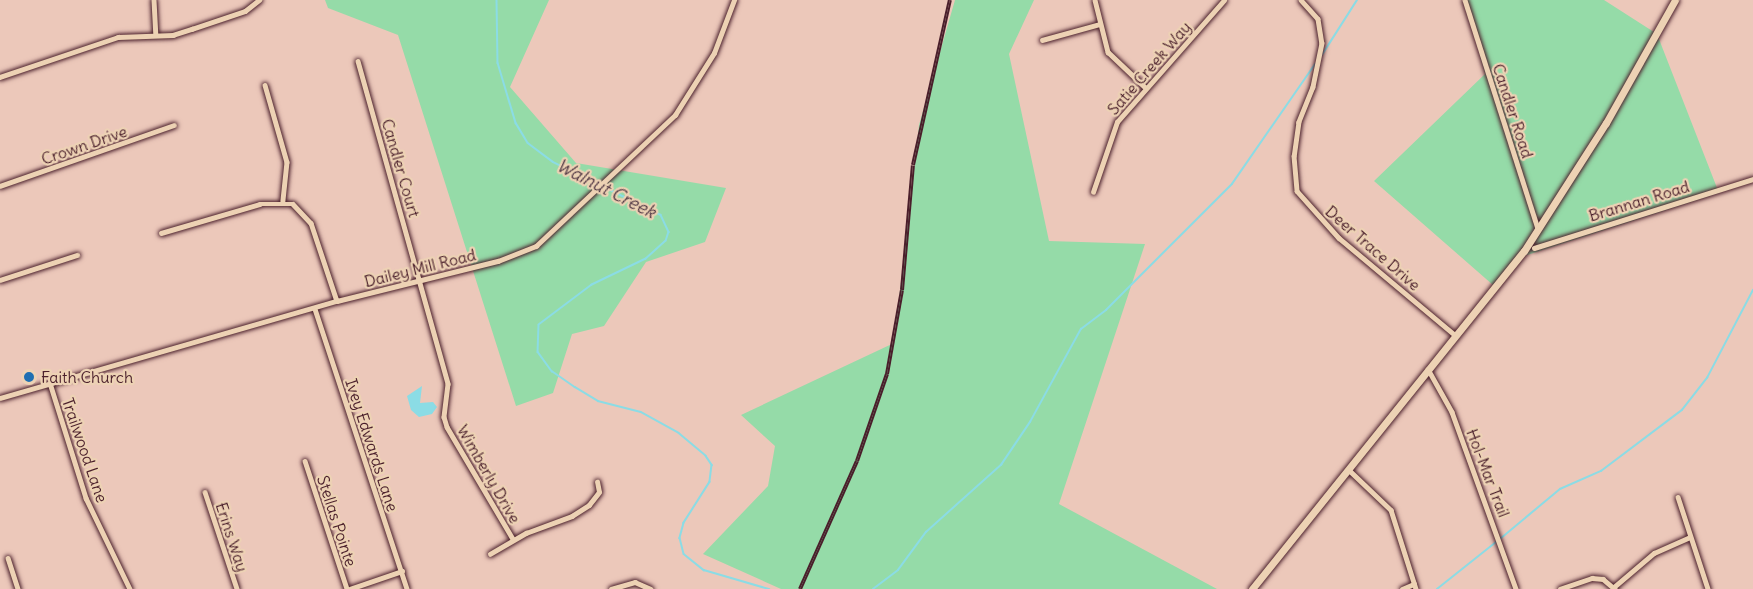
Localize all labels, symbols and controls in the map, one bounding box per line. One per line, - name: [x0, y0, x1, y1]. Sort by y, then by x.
- street label: Satie Creek Way: [1103, 17, 1195, 119]
- street label: Candler Road: [1489, 61, 1537, 161]
- street label: Candler Court: [378, 117, 424, 219]
- street label: Crown Drive: [39, 121, 129, 169]
- water label: Walnut Creek: [553, 155, 659, 223]
- street label: Brannan Road: [1586, 177, 1692, 225]
- street label: Deer Trace Drive: [1322, 201, 1424, 295]
- street label: Dailey Mill Road: [362, 245, 478, 291]
- place label: Faith Church: [41, 367, 133, 387]
- marker: Faith Church: [22, 370, 36, 384]
- street label: Ivey Edwards Lane: [341, 376, 403, 514]
- street label: Trailwood Lane: [58, 395, 112, 505]
- street label: Wimberly Drive: [453, 421, 525, 527]
- street label: Hol-Mar Trail: [1462, 426, 1514, 520]
- street label: Stellas Pointe: [313, 473, 361, 569]
- street label: Erins Way: [212, 500, 252, 574]

